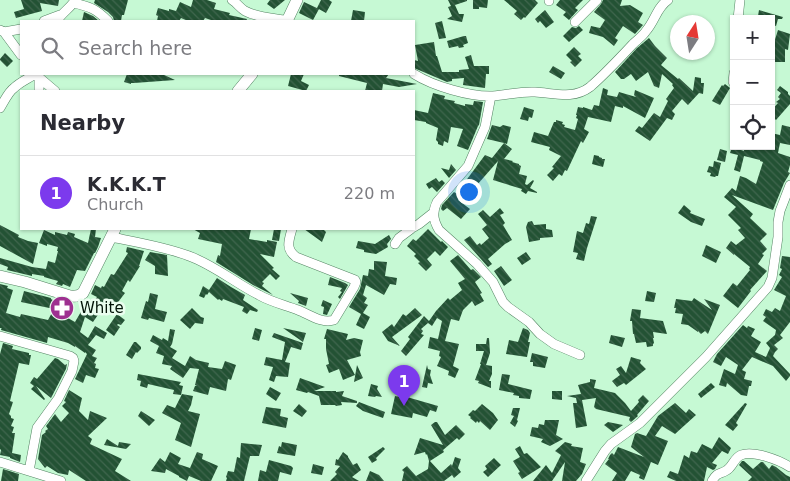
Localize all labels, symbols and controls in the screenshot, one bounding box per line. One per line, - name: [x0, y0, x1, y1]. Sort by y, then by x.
- north arrow: [670, 15, 715, 60]
- map controls: [730, 15, 775, 150]
- button: +: [730, 15, 775, 60]
- search box: [20, 20, 415, 75]
- icon: search: [38, 34, 66, 62]
- text: Search here: [78, 37, 192, 59]
- button: −: [730, 60, 775, 105]
- button: locate: [730, 105, 775, 150]
- text: Nearby: [40, 111, 125, 135]
- text: K.K.K.T: [87, 173, 166, 195]
- your location: [456, 179, 482, 205]
- text: 1: [50, 184, 62, 203]
- text: 220 m: [344, 184, 395, 203]
- text: Church: [87, 195, 144, 214]
- pharmacy icon: White: [49, 295, 75, 321]
- place label: White: [80, 299, 124, 317]
- pin: 1: [388, 365, 420, 406]

